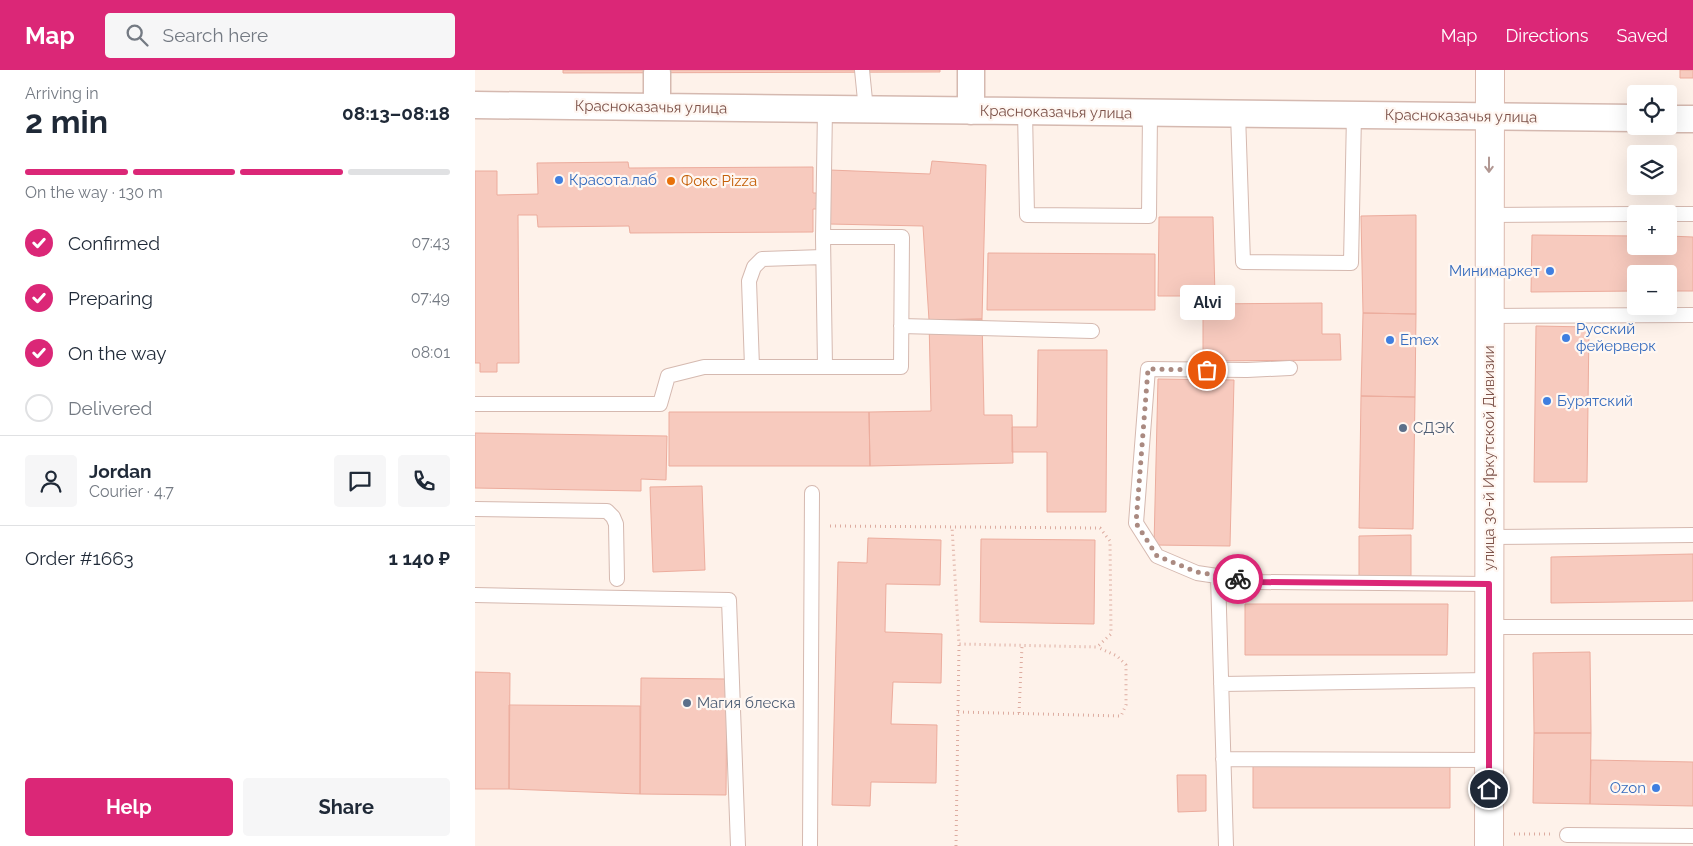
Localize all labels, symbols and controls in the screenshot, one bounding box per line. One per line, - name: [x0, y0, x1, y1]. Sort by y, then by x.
- search box: [105, 13, 455, 58]
- text: Map: [25, 21, 75, 50]
- icon: search: [123, 21, 151, 49]
- text: Search here: [163, 24, 268, 46]
- text: Map: [1441, 25, 1477, 46]
- text: Directions: [1505, 25, 1589, 46]
- text: Saved: [1617, 25, 1668, 46]
- text: Arriving in: [25, 84, 99, 103]
- map controls: [1627, 85, 1677, 315]
- button: locate: [1627, 85, 1677, 135]
- street label: Красноказачья улица: [575, 97, 727, 117]
- text: 08:13–08:18: [342, 102, 450, 124]
- street label: Красноказачья улица: [980, 102, 1132, 122]
- text: 2 min: [25, 103, 108, 140]
- street label: Красноказачья улица: [1385, 106, 1537, 126]
- button: layers: [1627, 145, 1677, 195]
- one-way arrow: [1484, 157, 1494, 173]
- place label: Красота.лаб: [569, 171, 657, 189]
- place label: Фокс Pizza: [681, 172, 757, 190]
- marker: Красота.лаб: [553, 174, 565, 186]
- marker: Фокс Pizza: [665, 175, 677, 187]
- text: On the way · 130 m: [25, 183, 163, 202]
- button: +: [1627, 205, 1677, 255]
- icon: check: [25, 229, 53, 257]
- text: Confirmed: [68, 232, 160, 254]
- text: 07:43: [411, 233, 450, 252]
- place label: Минимаркет: [1449, 262, 1540, 280]
- marker: Минимаркет: [1544, 265, 1556, 277]
- button: −: [1627, 265, 1677, 315]
- icon: check: [25, 284, 53, 312]
- callout: Alvi: [1179, 285, 1235, 320]
- text: Preparing: [68, 287, 153, 309]
- text: 07:49: [411, 288, 450, 307]
- text: Alvi: [1193, 293, 1222, 312]
- place label: Русский фейерверк: [1576, 320, 1656, 355]
- place label: Emex: [1400, 331, 1439, 349]
- marker: Русский фейерверк: [1560, 332, 1572, 344]
- marker: Emex: [1384, 334, 1396, 346]
- icon: check: [25, 339, 53, 367]
- text: On the way: [68, 342, 167, 364]
- text: 08:01: [411, 343, 450, 362]
- street label: улица 30-й Иркутской Дивизии: [1480, 345, 1498, 571]
- pin: [1186, 349, 1228, 391]
- icon: bag: [1193, 356, 1221, 384]
- place label: Бурятский: [1557, 392, 1633, 410]
- marker: Бурятский: [1541, 395, 1553, 407]
- text: Delivered: [68, 397, 152, 419]
- place label: СДЭК: [1413, 419, 1455, 437]
- marker: СДЭК: [1397, 422, 1409, 434]
- button: person: [25, 455, 77, 507]
- button: chat: [334, 455, 386, 507]
- button: phone: [398, 455, 450, 507]
- text: Jordan: [89, 460, 152, 482]
- text: Courier · 4.7: [89, 482, 174, 501]
- text: Order #1663: [25, 547, 134, 569]
- text: 1 140 ₽: [389, 547, 450, 569]
- courier: [1213, 554, 1263, 604]
- icon: bike: [1224, 565, 1252, 593]
- place label: Магия блеска: [697, 694, 795, 712]
- marker: Магия блеска: [681, 697, 693, 709]
- pin: [1468, 768, 1510, 810]
- icon: home: [1475, 775, 1503, 803]
- button: Help: [25, 778, 233, 836]
- button: Share: [243, 778, 450, 836]
- place label: Ozon: [1610, 779, 1646, 797]
- marker: Ozon: [1650, 782, 1662, 794]

